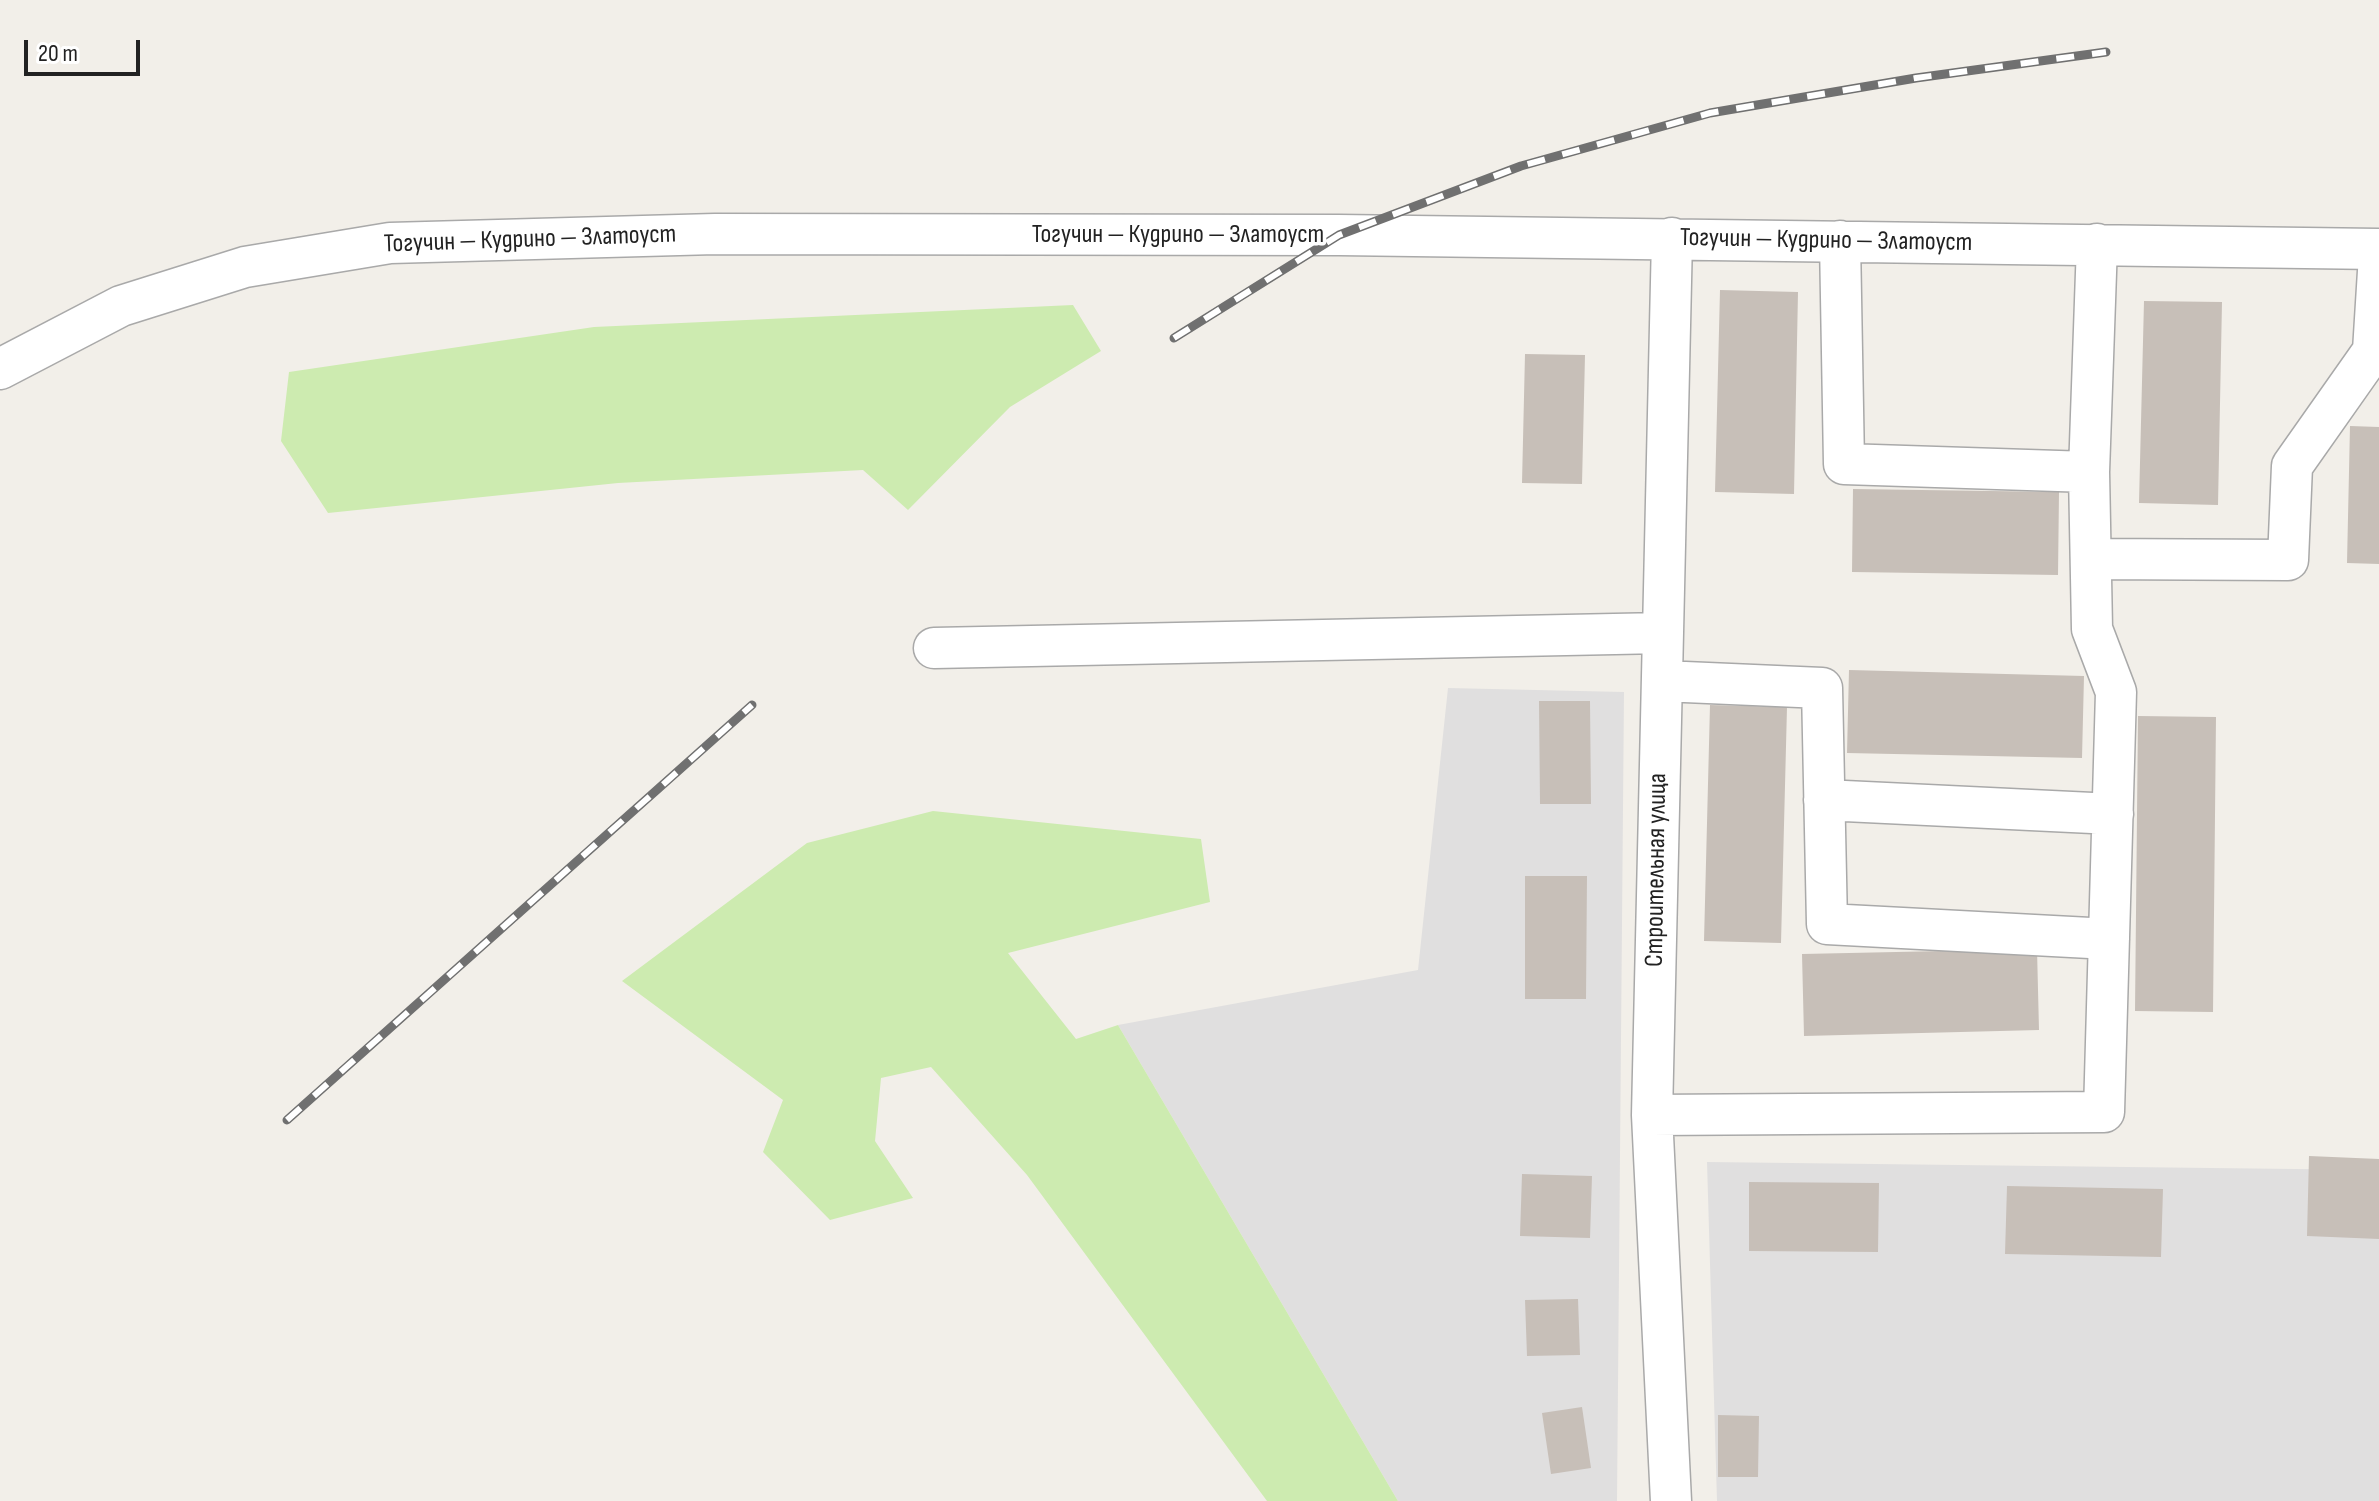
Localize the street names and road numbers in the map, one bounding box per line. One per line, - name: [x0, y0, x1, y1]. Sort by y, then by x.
- street label: Тогучин — Кудрино — Златоуст: [383, 219, 677, 261]
- street label: Тогучин — Кудрино — Златоуст: [1032, 219, 1324, 251]
- street label: Тогучин — Кудрино — Златоуст: [1679, 223, 1973, 259]
- street label: Строительная улица: [1640, 773, 1674, 967]

